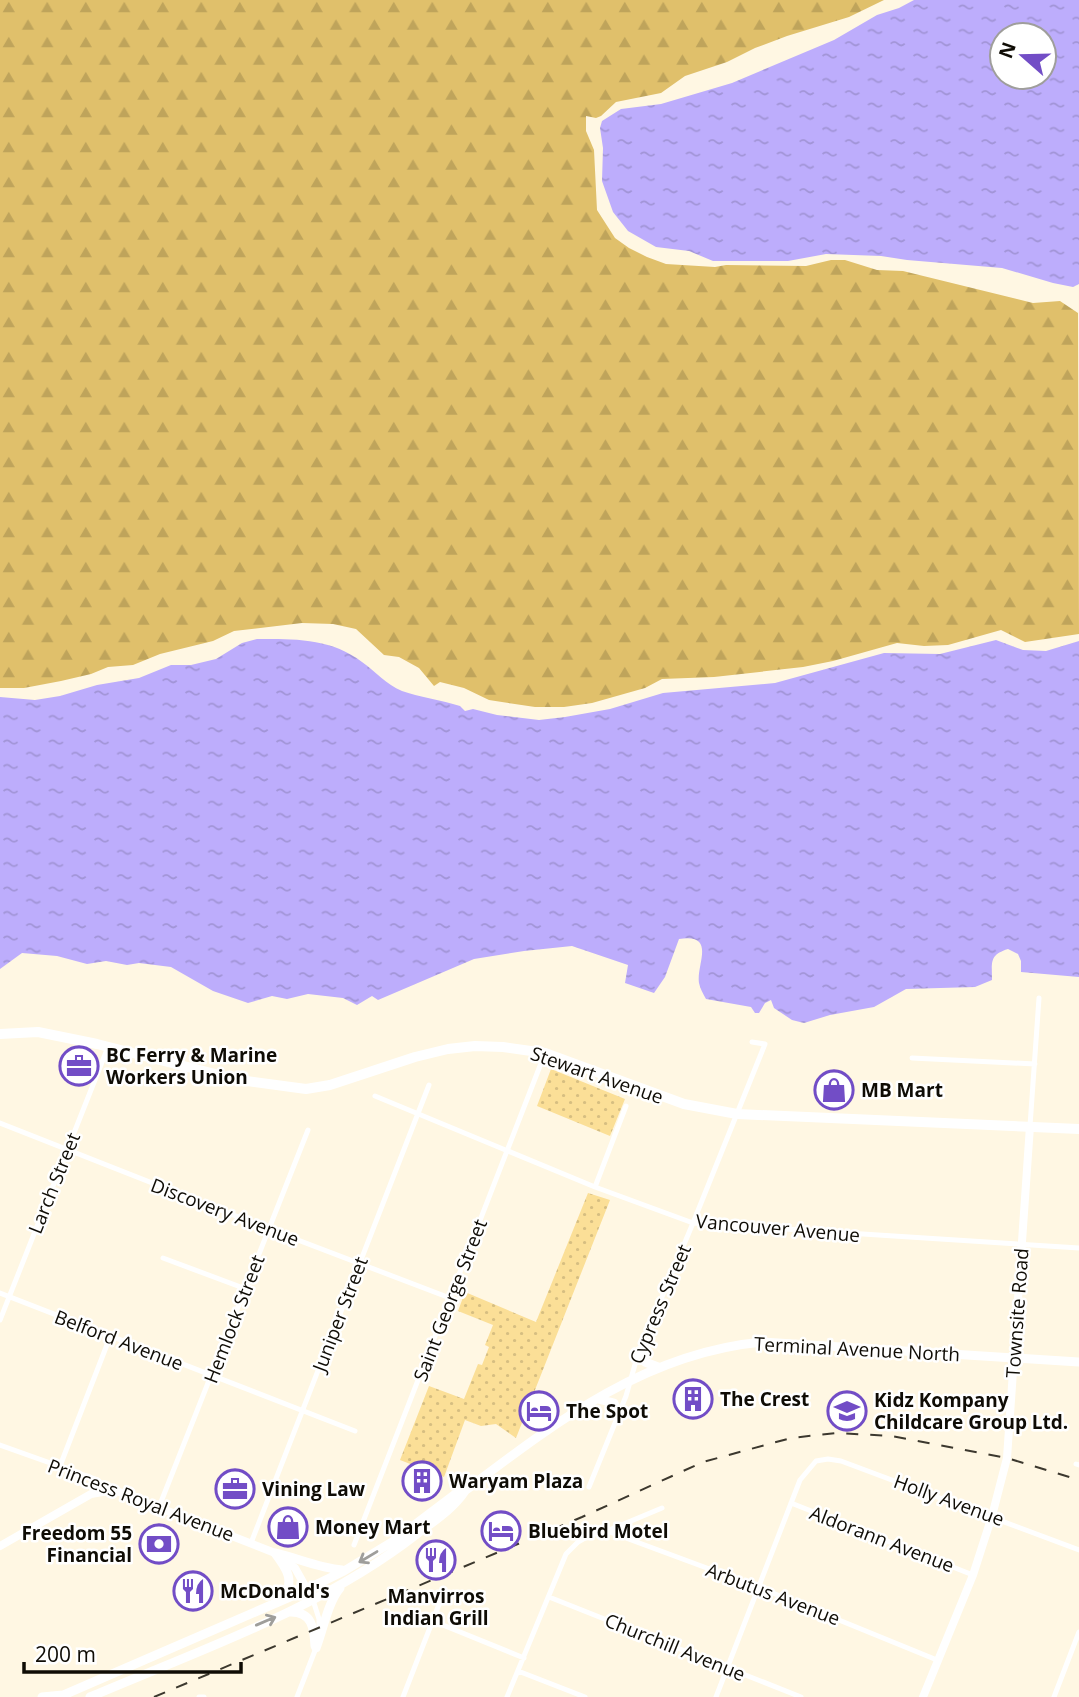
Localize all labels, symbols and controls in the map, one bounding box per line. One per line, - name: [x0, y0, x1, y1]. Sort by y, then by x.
- north arrow: [988, 21, 1058, 91]
- text: N: [992, 38, 1022, 62]
- street label: Stewart Avenue: [527, 1040, 667, 1110]
- place label: BC Ferry & Marine Workers Union: [106, 1042, 277, 1090]
- office icon: BC Ferry & Marine Workers Union: [58, 1045, 100, 1087]
- shop icon: MB Mart: [813, 1069, 855, 1111]
- place label: MB Mart: [861, 1077, 943, 1103]
- street label: Larch Street: [22, 1128, 86, 1237]
- street label: Discovery Avenue: [147, 1172, 303, 1252]
- street label: Vancouver Avenue: [695, 1208, 861, 1248]
- street label: Saint George Street: [407, 1215, 493, 1385]
- street label: Cypress Street: [623, 1240, 697, 1368]
- street label: Townsite Road: [1000, 1247, 1034, 1379]
- street label: Hemlock Street: [198, 1251, 271, 1387]
- street label: Juniper Street: [305, 1253, 374, 1377]
- street label: Belford Avenue: [51, 1303, 187, 1377]
- street label: Terminal Avenue North: [753, 1331, 961, 1367]
- building icon: The Crest: [672, 1378, 714, 1420]
- place label: The Crest: [720, 1386, 809, 1412]
- place label: Kidz Kompany Childcare Group Ltd.: [874, 1387, 1068, 1435]
- hotel icon: The Spot: [518, 1390, 560, 1432]
- school or university icon: Kidz Kompany Childcare Group Ltd.: [826, 1390, 868, 1432]
- place label: The Spot: [566, 1398, 648, 1424]
- street label: Princess Royal Avenue: [44, 1452, 238, 1548]
- building icon: Waryam Plaza: [401, 1460, 443, 1502]
- office icon: Vining Law: [214, 1468, 256, 1510]
- place label: Waryam Plaza: [449, 1468, 583, 1494]
- street label: Holly Avenue: [890, 1468, 1008, 1532]
- place label: Vining Law: [262, 1476, 366, 1502]
- street label: Aldorann Avenue: [806, 1500, 958, 1578]
- shop icon: Money Mart: [267, 1506, 309, 1548]
- hotel icon: Bluebird Motel: [480, 1510, 522, 1552]
- place label: Money Mart: [315, 1514, 430, 1540]
- place label: Bluebird Motel: [528, 1518, 669, 1544]
- place label: Freedom 55 Financial: [21, 1520, 132, 1568]
- bank icon: Freedom 55 Financial: [138, 1523, 180, 1565]
- restaurant icon: Manvirros Indian Grill: [415, 1539, 457, 1581]
- one-way arrow: [358, 1550, 378, 1564]
- street label: Arbutus Avenue: [702, 1556, 844, 1632]
- restaurant icon: McDonald's: [172, 1570, 214, 1612]
- place label: McDonald's: [220, 1578, 330, 1604]
- place label: Manvirros Indian Grill: [383, 1583, 489, 1631]
- street label: Churchill Avenue: [601, 1607, 749, 1687]
- one-way arrow: [254, 1614, 276, 1627]
- scale bar: [24, 1630, 242, 1674]
- text: 200 m: [35, 1640, 96, 1668]

